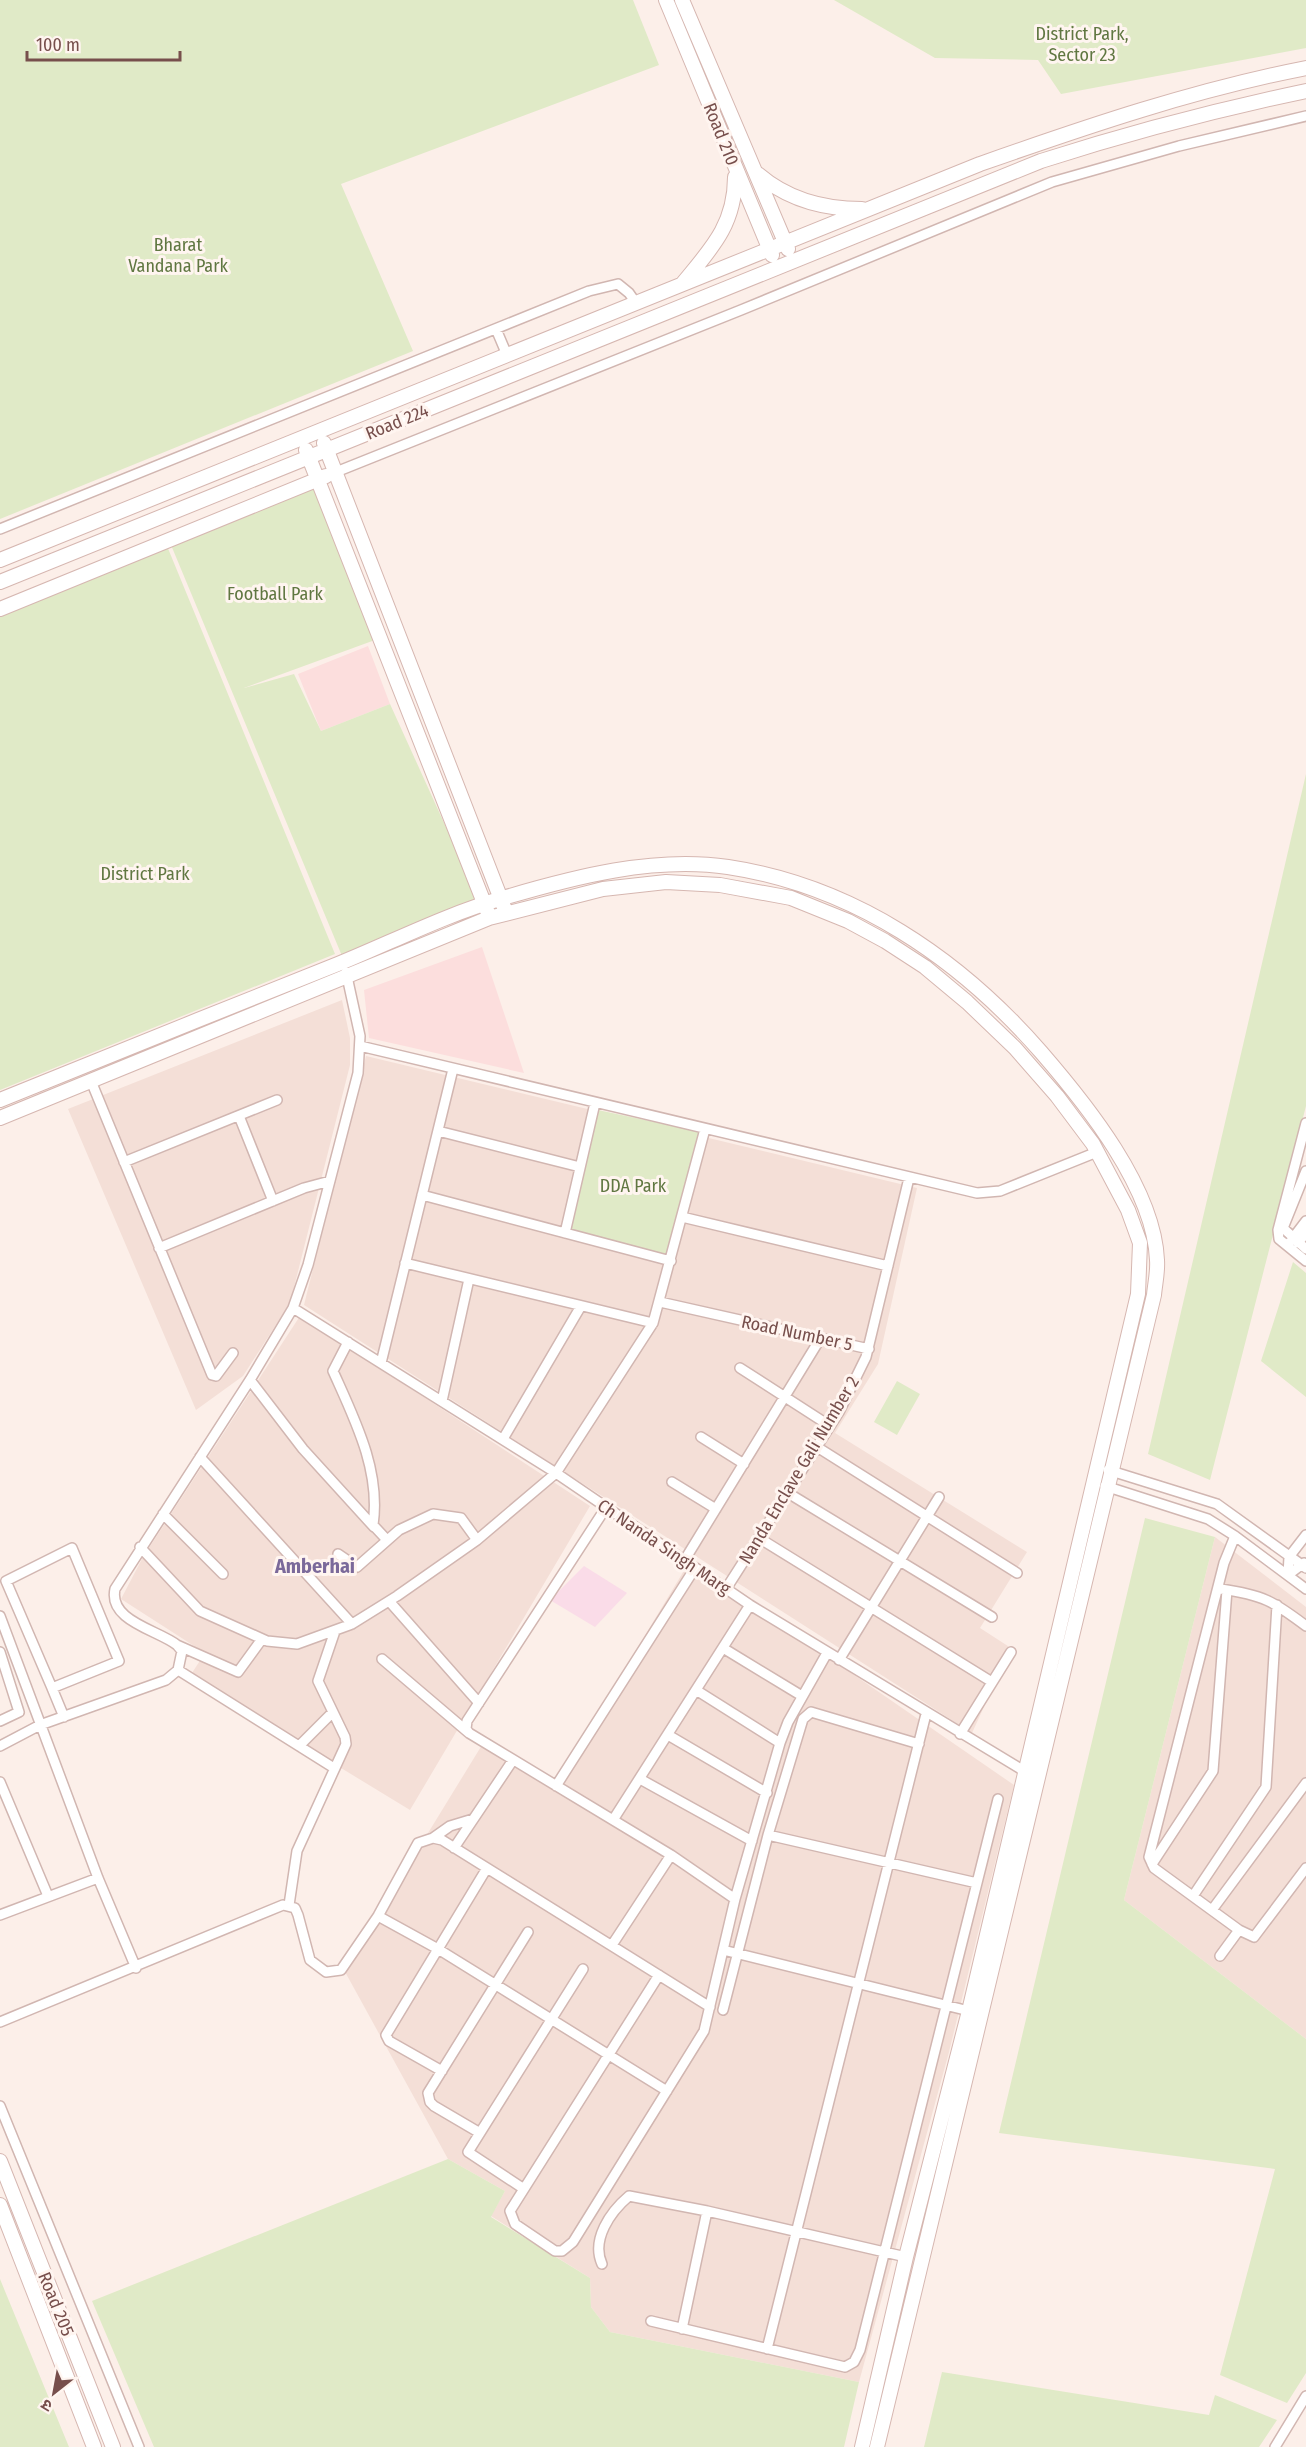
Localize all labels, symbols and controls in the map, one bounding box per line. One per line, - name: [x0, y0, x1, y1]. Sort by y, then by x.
- park label: District Park, Sector 23: [1035, 23, 1129, 66]
- scale bar: [27, 24, 180, 62]
- text: 100 m: [36, 34, 80, 56]
- street label: Road 210: [699, 100, 743, 168]
- park label: Bharat Vandana Park: [128, 234, 228, 277]
- street label: Road 224: [362, 399, 432, 445]
- park label: Football Park: [227, 583, 324, 605]
- park label: District Park: [100, 863, 190, 885]
- park label: DDA Park: [600, 1175, 667, 1197]
- street label: Road Number 5: [739, 1310, 855, 1356]
- street label: Nanda Enclave Gali Number 2: [734, 1372, 864, 1568]
- street label: Ch Nanda Singh Marg: [593, 1494, 735, 1600]
- district label: Amberhai: [274, 1554, 355, 1578]
- street label: Road 205: [33, 2269, 79, 2339]
- north arrow: [24, 2363, 84, 2423]
- text: उ: [37, 2395, 55, 2416]

